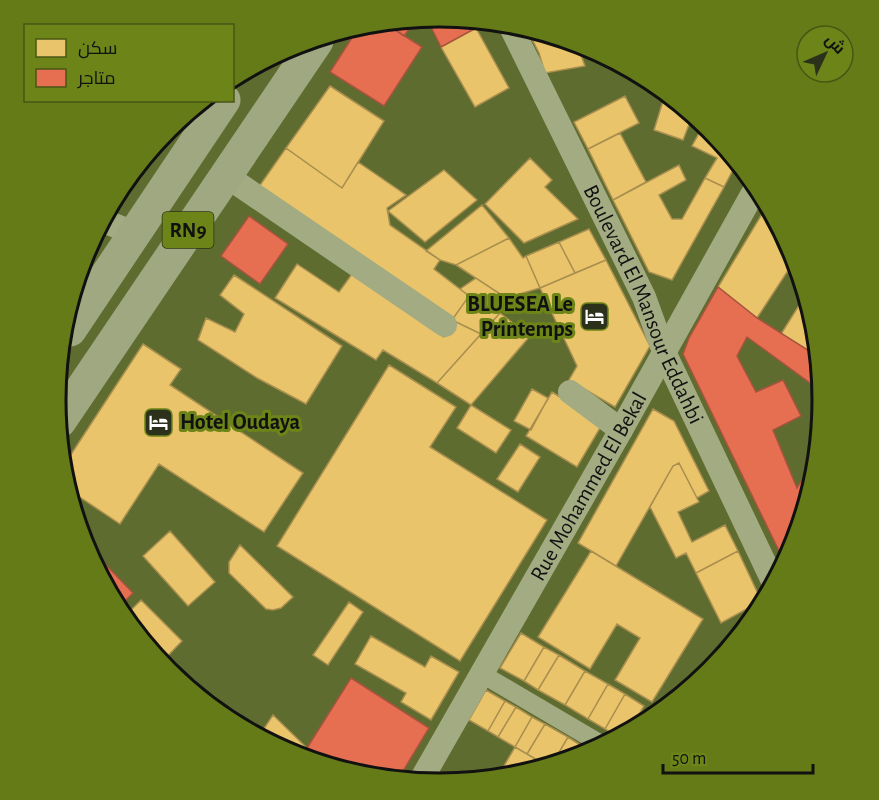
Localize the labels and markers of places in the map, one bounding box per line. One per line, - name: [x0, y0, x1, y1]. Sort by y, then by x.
- place label: BLUESEA Le Printemps: [467, 293, 573, 340]
- hotel icon: BLUESEA Le Printemps: [578, 301, 610, 333]
- hotel icon: Hotel Oudaya: [143, 406, 175, 438]
- place label: Hotel Oudaya: [180, 411, 301, 434]

